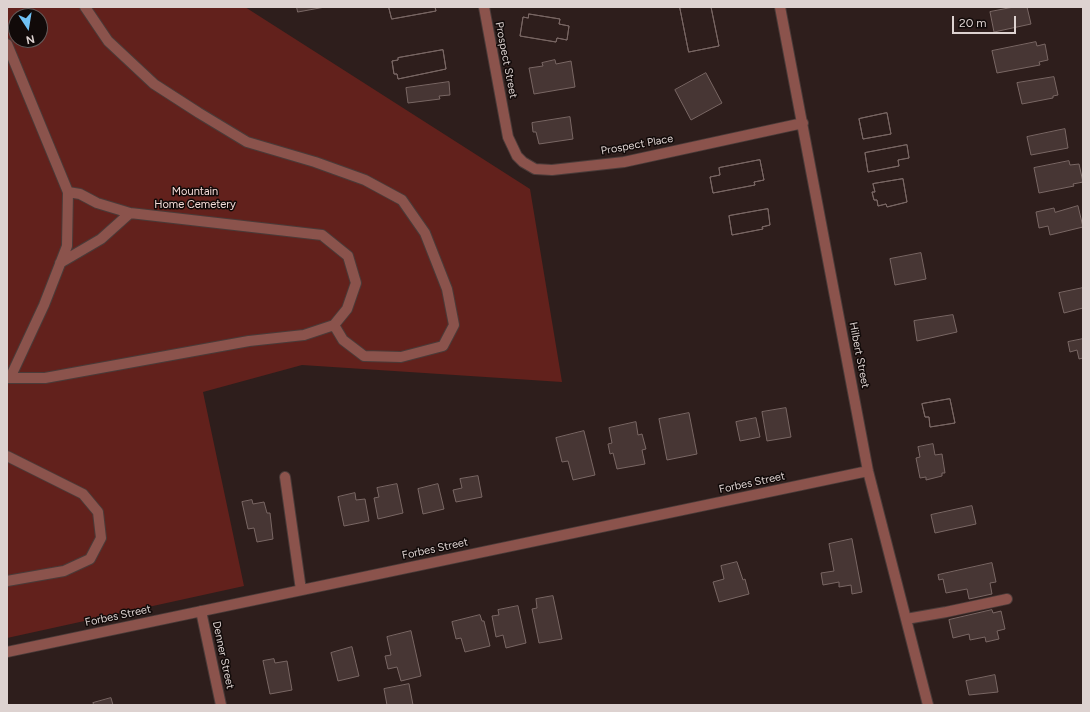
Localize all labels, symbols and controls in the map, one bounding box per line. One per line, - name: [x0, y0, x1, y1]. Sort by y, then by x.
- north arrow: [8, 8, 48, 48]
- scale bar: [954, 8, 1018, 34]
- text: 20 m: [959, 16, 987, 30]
- street label: Prospect Street: [492, 21, 520, 99]
- text: N: [25, 32, 36, 46]
- street label: Prospect Place: [600, 132, 674, 158]
- park label: Mountain Home Cemetery: [154, 185, 236, 211]
- street label: Hilbert Street: [846, 321, 872, 389]
- street label: Forbes Street: [718, 470, 786, 496]
- street label: Forbes Street: [401, 536, 469, 562]
- street label: Forbes Street: [84, 603, 152, 629]
- street label: Denner Street: [209, 620, 237, 690]

